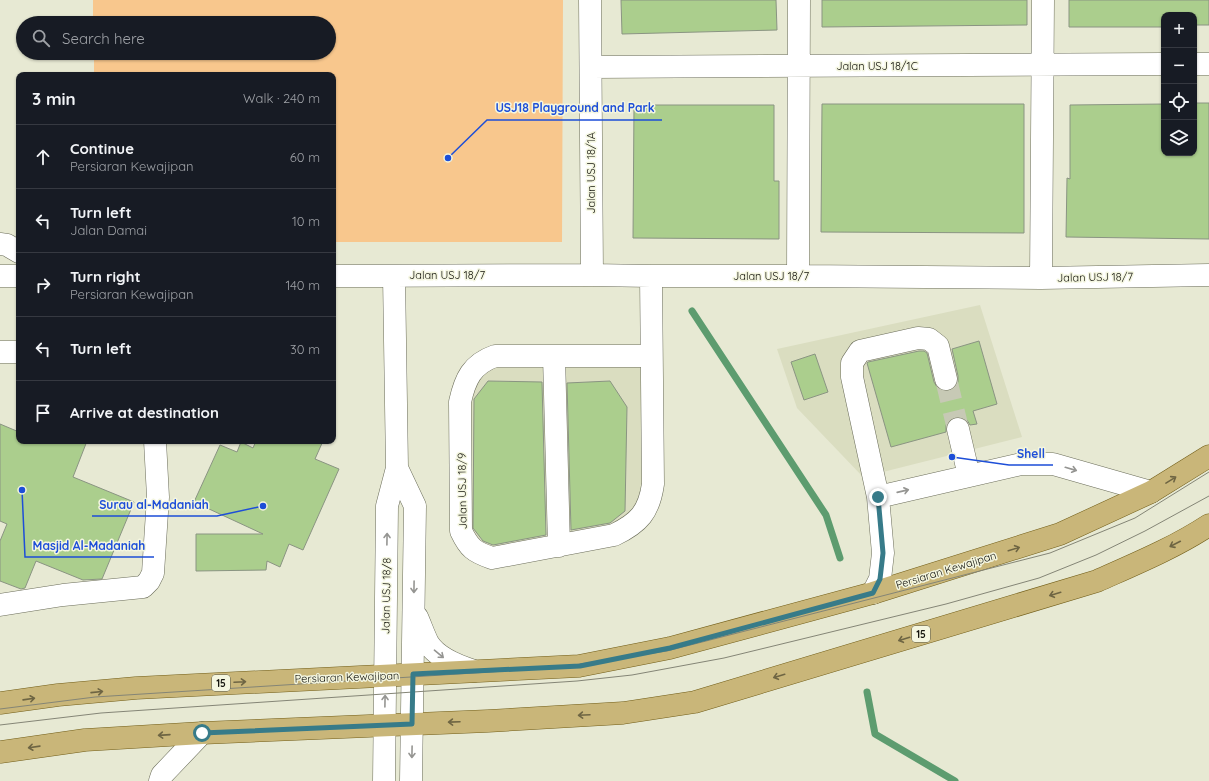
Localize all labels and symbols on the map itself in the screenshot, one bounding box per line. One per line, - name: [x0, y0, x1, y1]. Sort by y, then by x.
- street label: Jalan USJ 18/1C: [836, 59, 918, 73]
- callout: USJ18 Playground and Park: [487, 96, 662, 120]
- text: USJ18 Playground and Park: [495, 100, 655, 115]
- street label: Jalan USJ 18/1A: [584, 132, 598, 214]
- street label: Jalan USJ 18/7: [409, 268, 485, 282]
- street label: Jalan USJ 18/7: [733, 269, 809, 283]
- street label: Jalan USJ 18/7: [1057, 269, 1134, 285]
- callout: Shell: [1009, 441, 1053, 465]
- text: Shell: [1017, 446, 1045, 461]
- street label: Jalan USJ 18/9: [454, 453, 470, 529]
- one-way arrow: [1064, 466, 1077, 473]
- one-way arrow: [1166, 475, 1177, 484]
- one-way arrow: [896, 487, 909, 495]
- route end: [869, 488, 887, 506]
- callout: Surau al-Madaniah: [92, 492, 217, 516]
- text: Surau al-Madaniah: [99, 497, 209, 512]
- callout: Masjid Al-Madaniah: [25, 533, 154, 557]
- one-way arrow: [383, 533, 391, 546]
- text: Masjid Al-Madaniah: [33, 538, 145, 553]
- one-way arrow: [1169, 541, 1181, 549]
- one-way arrow: [1008, 544, 1020, 552]
- street label: Persiaran Kewajipan: [894, 548, 998, 592]
- street label: Jalan USJ 18/8: [378, 558, 394, 634]
- one-way arrow: [410, 580, 418, 593]
- one-way arrow: [1049, 591, 1062, 598]
- road number: 15: [912, 626, 930, 642]
- one-way arrow: [898, 636, 911, 643]
- one-way arrow: [434, 649, 444, 658]
- street label: Persiaran Kewajipan: [294, 668, 400, 686]
- one-way arrow: [773, 673, 786, 680]
- road number: 15: [212, 675, 230, 691]
- one-way arrow: [233, 679, 246, 686]
- one-way arrow: [90, 688, 103, 695]
- one-way arrow: [22, 695, 35, 703]
- one-way arrow: [381, 695, 389, 708]
- one-way arrow: [578, 712, 591, 719]
- one-way arrow: [448, 719, 461, 726]
- route start: [193, 724, 211, 742]
- one-way arrow: [158, 732, 171, 739]
- one-way arrow: [28, 743, 41, 751]
- one-way arrow: [408, 745, 416, 758]

